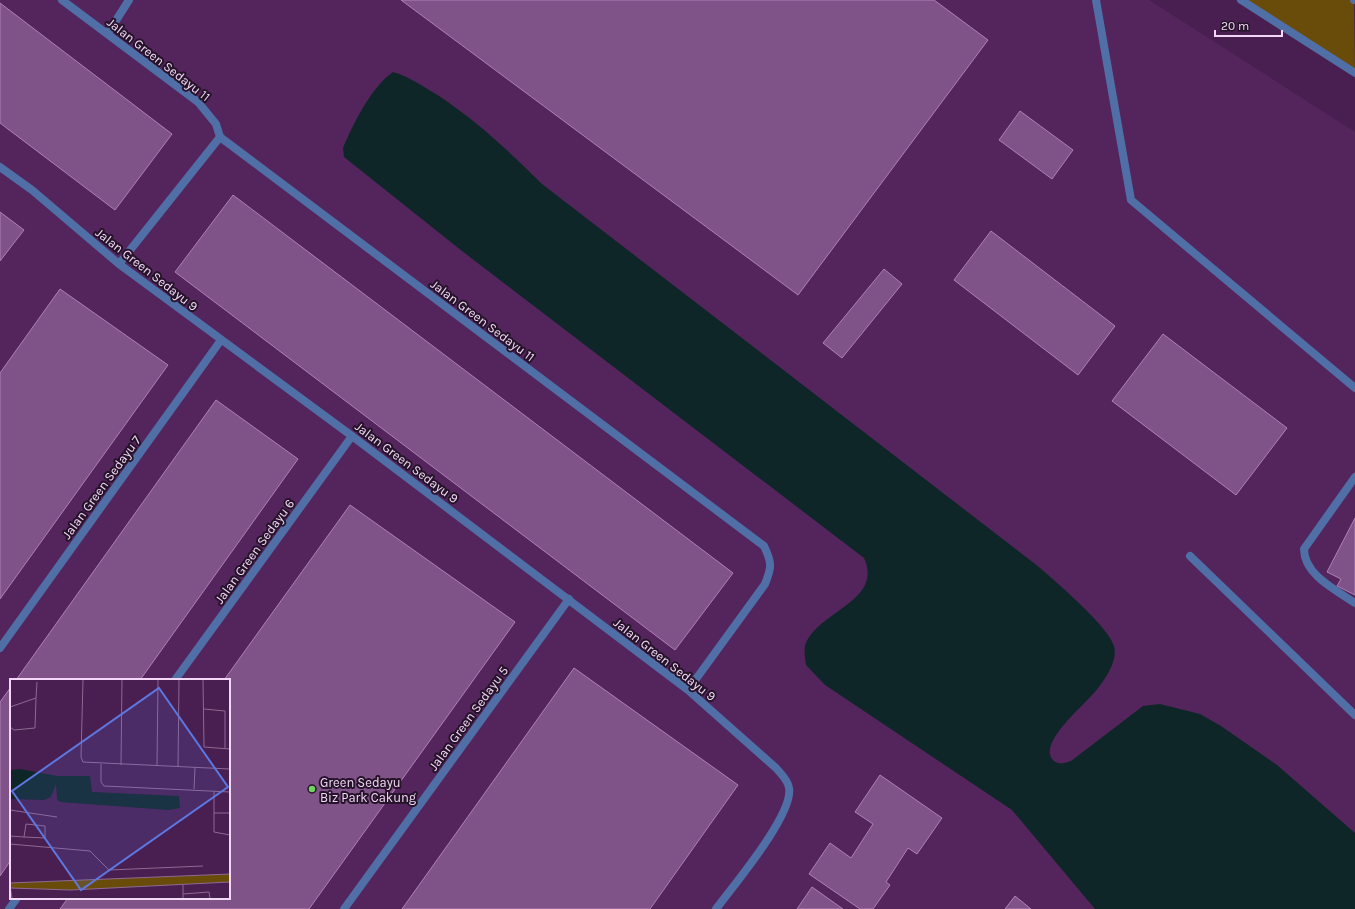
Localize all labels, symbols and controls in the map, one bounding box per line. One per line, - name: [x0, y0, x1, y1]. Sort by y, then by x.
- scale bar: [1215, 12, 1282, 38]
- street label: Jalan Green Sedayu 11: [104, 15, 213, 104]
- text: 20 m: [1221, 19, 1249, 33]
- street label: Jalan Green Sedayu 9: [93, 225, 201, 314]
- street label: Jalan Green Sedayu 11: [428, 276, 538, 364]
- street label: Jalan Green Sedayu 9: [352, 419, 461, 506]
- street label: Jalan Green Sedayu 7: [59, 433, 144, 542]
- street label: Jalan Green Sedayu 6: [211, 496, 297, 606]
- street label: Jalan Green Sedayu 9: [611, 615, 719, 704]
- street label: Jalan Green Sedayu 5: [426, 663, 511, 773]
- inset map: [10, 679, 230, 899]
- place label: Green Sedayu Biz Park Cakung: [320, 775, 417, 805]
- marker: Green Sedayu Biz Park Cakung: [307, 784, 317, 794]

